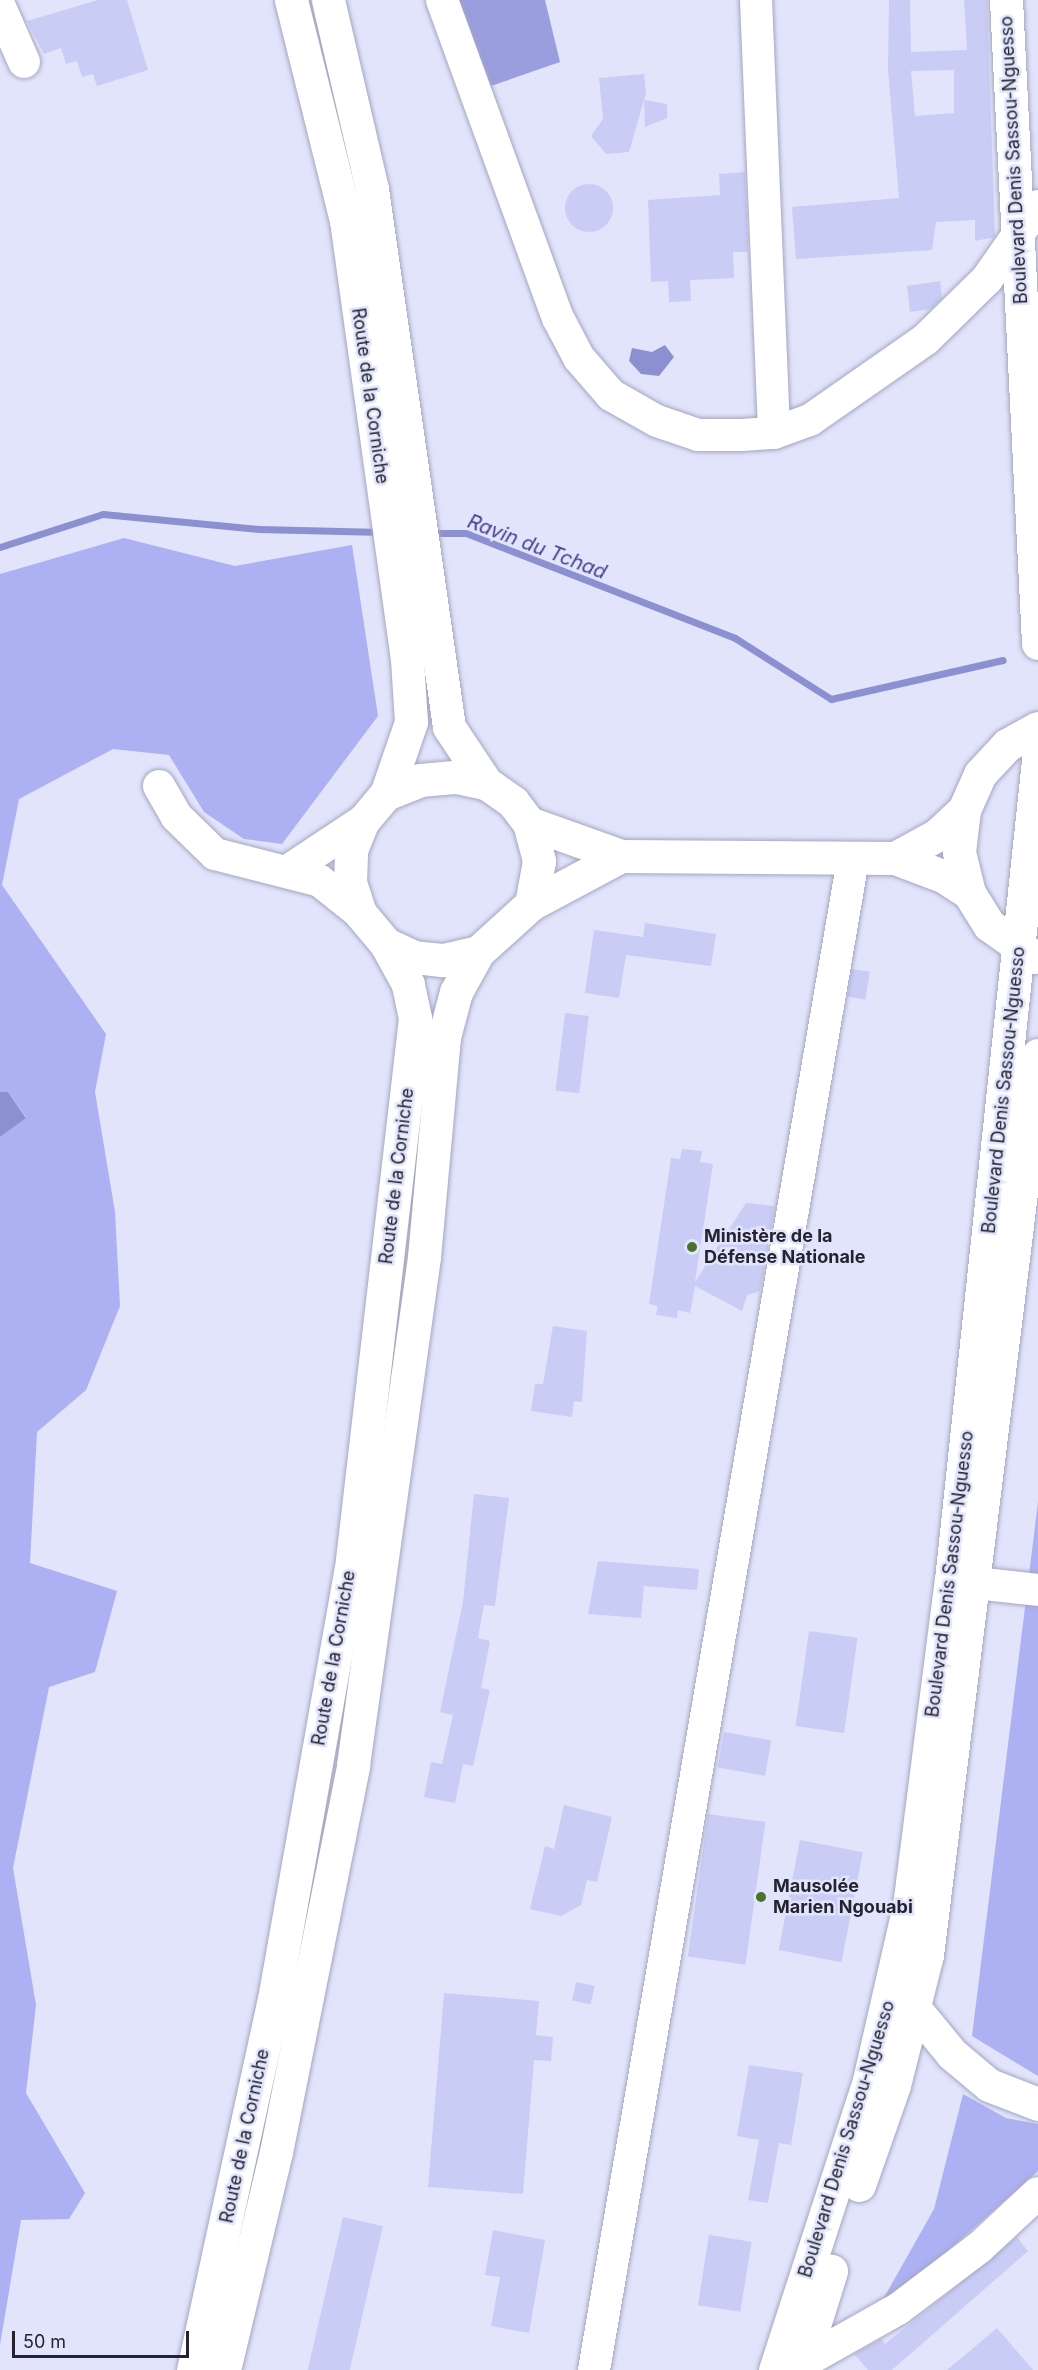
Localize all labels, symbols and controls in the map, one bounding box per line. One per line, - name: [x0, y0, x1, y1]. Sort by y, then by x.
- street label: Boulevard Denis Sassou-Nguesso: [996, 15, 1032, 305]
- street label: Route de la Corniche: [347, 307, 393, 485]
- water label: Ravin du Tchad: [464, 509, 610, 585]
- street label: Boulevard Denis Sassou-Nguesso: [978, 945, 1030, 1235]
- street label: Route de la Corniche: [375, 1087, 419, 1265]
- place label: Ministère de la Défense Nationale: [704, 1226, 865, 1268]
- marker: Ministère de la Défense Nationale: [685, 1240, 699, 1254]
- street label: Boulevard Denis Sassou-Nguesso: [922, 1429, 978, 1719]
- street label: Route de la Corniche: [308, 1569, 360, 1747]
- place label: Mausolée Marien Ngouabi: [773, 1876, 913, 1918]
- marker: Mausolée Marien Ngouabi: [754, 1890, 768, 1904]
- street label: Boulevard Denis Sassou-Nguesso: [794, 1998, 900, 2280]
- street label: Route de la Corniche: [216, 2047, 274, 2225]
- scale bar: [15, 2319, 192, 2357]
- text: 50 m: [23, 2331, 66, 2352]

